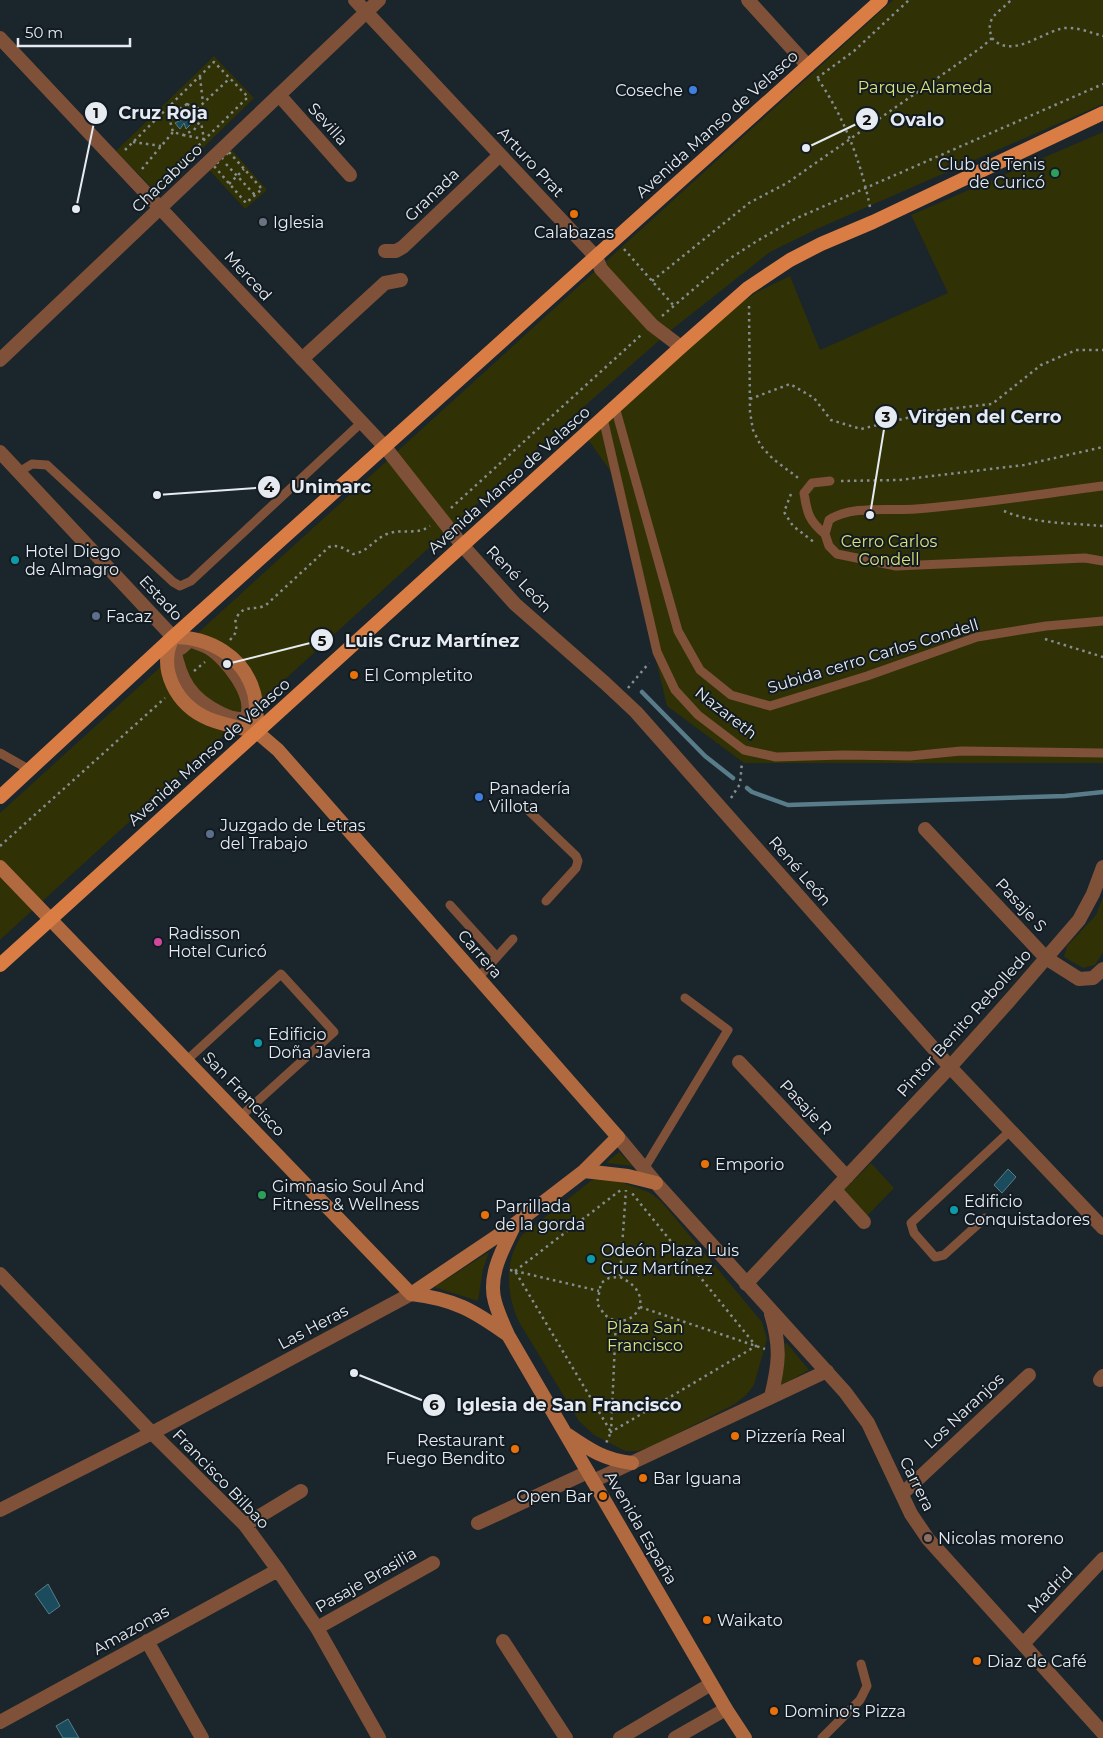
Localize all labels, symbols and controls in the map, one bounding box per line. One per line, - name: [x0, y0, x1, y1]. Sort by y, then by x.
- scale bar: [18, 15, 130, 47]
- text: 50 m: [25, 23, 63, 42]
- street label: Avenida Manso de Velasco: [632, 46, 802, 202]
- park label: Parque Alameda: [858, 78, 992, 97]
- place label: Coseche: [615, 81, 683, 100]
- marker: Coseche: [687, 84, 699, 96]
- callout: Cruz Roja: [83, 96, 218, 129]
- street label: Sevilla: [304, 99, 352, 149]
- text: Cruz Roja: [118, 102, 208, 124]
- text: 1: [93, 103, 99, 122]
- callout: Ovalo: [855, 103, 953, 136]
- text: Ovalo: [890, 109, 944, 131]
- text: 2: [863, 110, 872, 129]
- street label: Arturo Prat: [494, 123, 569, 201]
- street label: Chacabuco: [128, 140, 206, 216]
- place label: Club de Tenis de Curicó: [938, 155, 1045, 192]
- street label: Granada: [401, 165, 463, 225]
- marker: Club de Tenis de Curicó: [1049, 167, 1061, 179]
- marker: Calabazas: [568, 208, 580, 220]
- place label: Iglesia: [273, 213, 324, 232]
- marker: Iglesia: [257, 216, 269, 228]
- place label: Calabazas: [534, 223, 614, 242]
- street label: Merced: [220, 247, 276, 305]
- callout: Virgen del Cerro: [873, 401, 1072, 434]
- street label: Avenida Manso de Velasco: [424, 402, 594, 558]
- text: Virgen del Cerro: [907, 406, 1062, 428]
- text: 3: [881, 407, 891, 426]
- callout: Unimarc: [256, 470, 382, 503]
- text: Unimarc: [291, 476, 371, 498]
- text: 4: [264, 477, 275, 496]
- park label: Cerro Carlos Condell: [841, 532, 937, 569]
- place label: Hotel Diego de Almagro: [25, 542, 121, 579]
- street label: René León: [482, 542, 556, 616]
- marker: Hotel Diego de Almagro: [9, 554, 21, 566]
- street label: Estado: [135, 571, 187, 625]
- place label: Facaz: [106, 607, 152, 626]
- marker: Facaz: [90, 610, 102, 622]
- street label: Subida cerro Carlos Condell: [765, 615, 981, 697]
- callout: Luis Cruz Martínez: [310, 624, 529, 657]
- text: Luis Cruz Martínez: [345, 630, 519, 652]
- text: 5: [318, 631, 327, 650]
- place label: El Completito: [364, 666, 473, 685]
- marker: El Completito: [348, 669, 360, 681]
- street label: Avenida Manso de Velasco: [124, 674, 294, 830]
- street label: Nazareth: [691, 683, 761, 743]
- place label: Panadería Villota: [489, 779, 571, 816]
- marker: Panadería Villota: [473, 791, 485, 803]
- place label: Juzgado de Letras del Trabajo: [219, 816, 366, 853]
- marker: Juzgado de Letras del Trabajo: [204, 828, 216, 840]
- street label: René León: [765, 832, 835, 910]
- street label: Pasaje S: [992, 874, 1051, 936]
- place label: Radisson Hotel Curicó: [168, 924, 267, 961]
- street label: Carrera: [454, 926, 506, 982]
- marker: Radisson Hotel Curicó: [152, 936, 164, 948]
- street label: Pintor Benito Rebolledo: [893, 945, 1035, 1101]
- place label: Edificio Doña Javiera: [268, 1025, 371, 1062]
- marker: Edificio Doña Javiera: [252, 1037, 264, 1049]
- street label: San Francisco: [199, 1048, 289, 1140]
- street label: Pasaje R: [776, 1076, 836, 1138]
- place label: Emporio: [715, 1155, 784, 1174]
- marker: Emporio: [699, 1158, 711, 1170]
- place label: Gimnasio Soul And Fitness & Wellness: [272, 1177, 425, 1214]
- marker: Gimnasio Soul And Fitness & Wellness: [256, 1189, 268, 1201]
- place label: Edificio Conquistadores: [964, 1192, 1090, 1229]
- place label: Parrillada de la gorda: [495, 1197, 585, 1234]
- marker: Edificio Conquistadores: [948, 1204, 960, 1216]
- marker: Parrillada de la gorda: [479, 1209, 491, 1221]
- place label: Odeón Plaza Luis Cruz Martínez: [601, 1241, 739, 1278]
- marker: Odeón Plaza Luis Cruz Martínez: [585, 1253, 597, 1265]
- street label: Las Heras: [275, 1301, 351, 1353]
- park label: Plaza San Francisco: [606, 1318, 684, 1355]
- street label: Los Naranjos: [920, 1369, 1008, 1453]
- callout: Iglesia de San Francisco: [421, 1389, 692, 1422]
- text: Iglesia de San Francisco: [456, 1394, 682, 1416]
- text: 6: [429, 1395, 439, 1414]
- street label: Francisco Bilbao: [169, 1425, 273, 1533]
- place label: Pizzería Real: [745, 1427, 846, 1446]
- marker: Pizzería Real: [729, 1430, 741, 1442]
- place label: Restaurant Fuego Bendito: [386, 1431, 505, 1468]
- marker: Restaurant Fuego Bendito: [509, 1443, 521, 1455]
- street label: Carrera: [896, 1454, 938, 1514]
- street label: Avenida España: [601, 1468, 681, 1588]
- place label: Bar Iguana: [653, 1469, 741, 1488]
- marker: Bar Iguana: [637, 1472, 649, 1484]
- place label: Open Bar: [516, 1487, 593, 1506]
- marker: Open Bar: [597, 1490, 609, 1502]
- place label: Nicolas moreno: [938, 1529, 1064, 1548]
- marker: Nicolas moreno: [922, 1532, 934, 1544]
- street label: Pasaje Brasilia: [312, 1543, 420, 1617]
- street label: Madrid: [1023, 1563, 1077, 1617]
- street label: Amazonas: [90, 1601, 173, 1659]
- place label: Waikato: [717, 1611, 783, 1630]
- marker: Waikato: [701, 1614, 713, 1626]
- place label: Diaz de Café: [987, 1652, 1087, 1671]
- marker: Diaz de Café: [971, 1655, 983, 1667]
- place label: Domino's Pizza: [784, 1702, 906, 1721]
- marker: Domino's Pizza: [768, 1705, 780, 1717]

